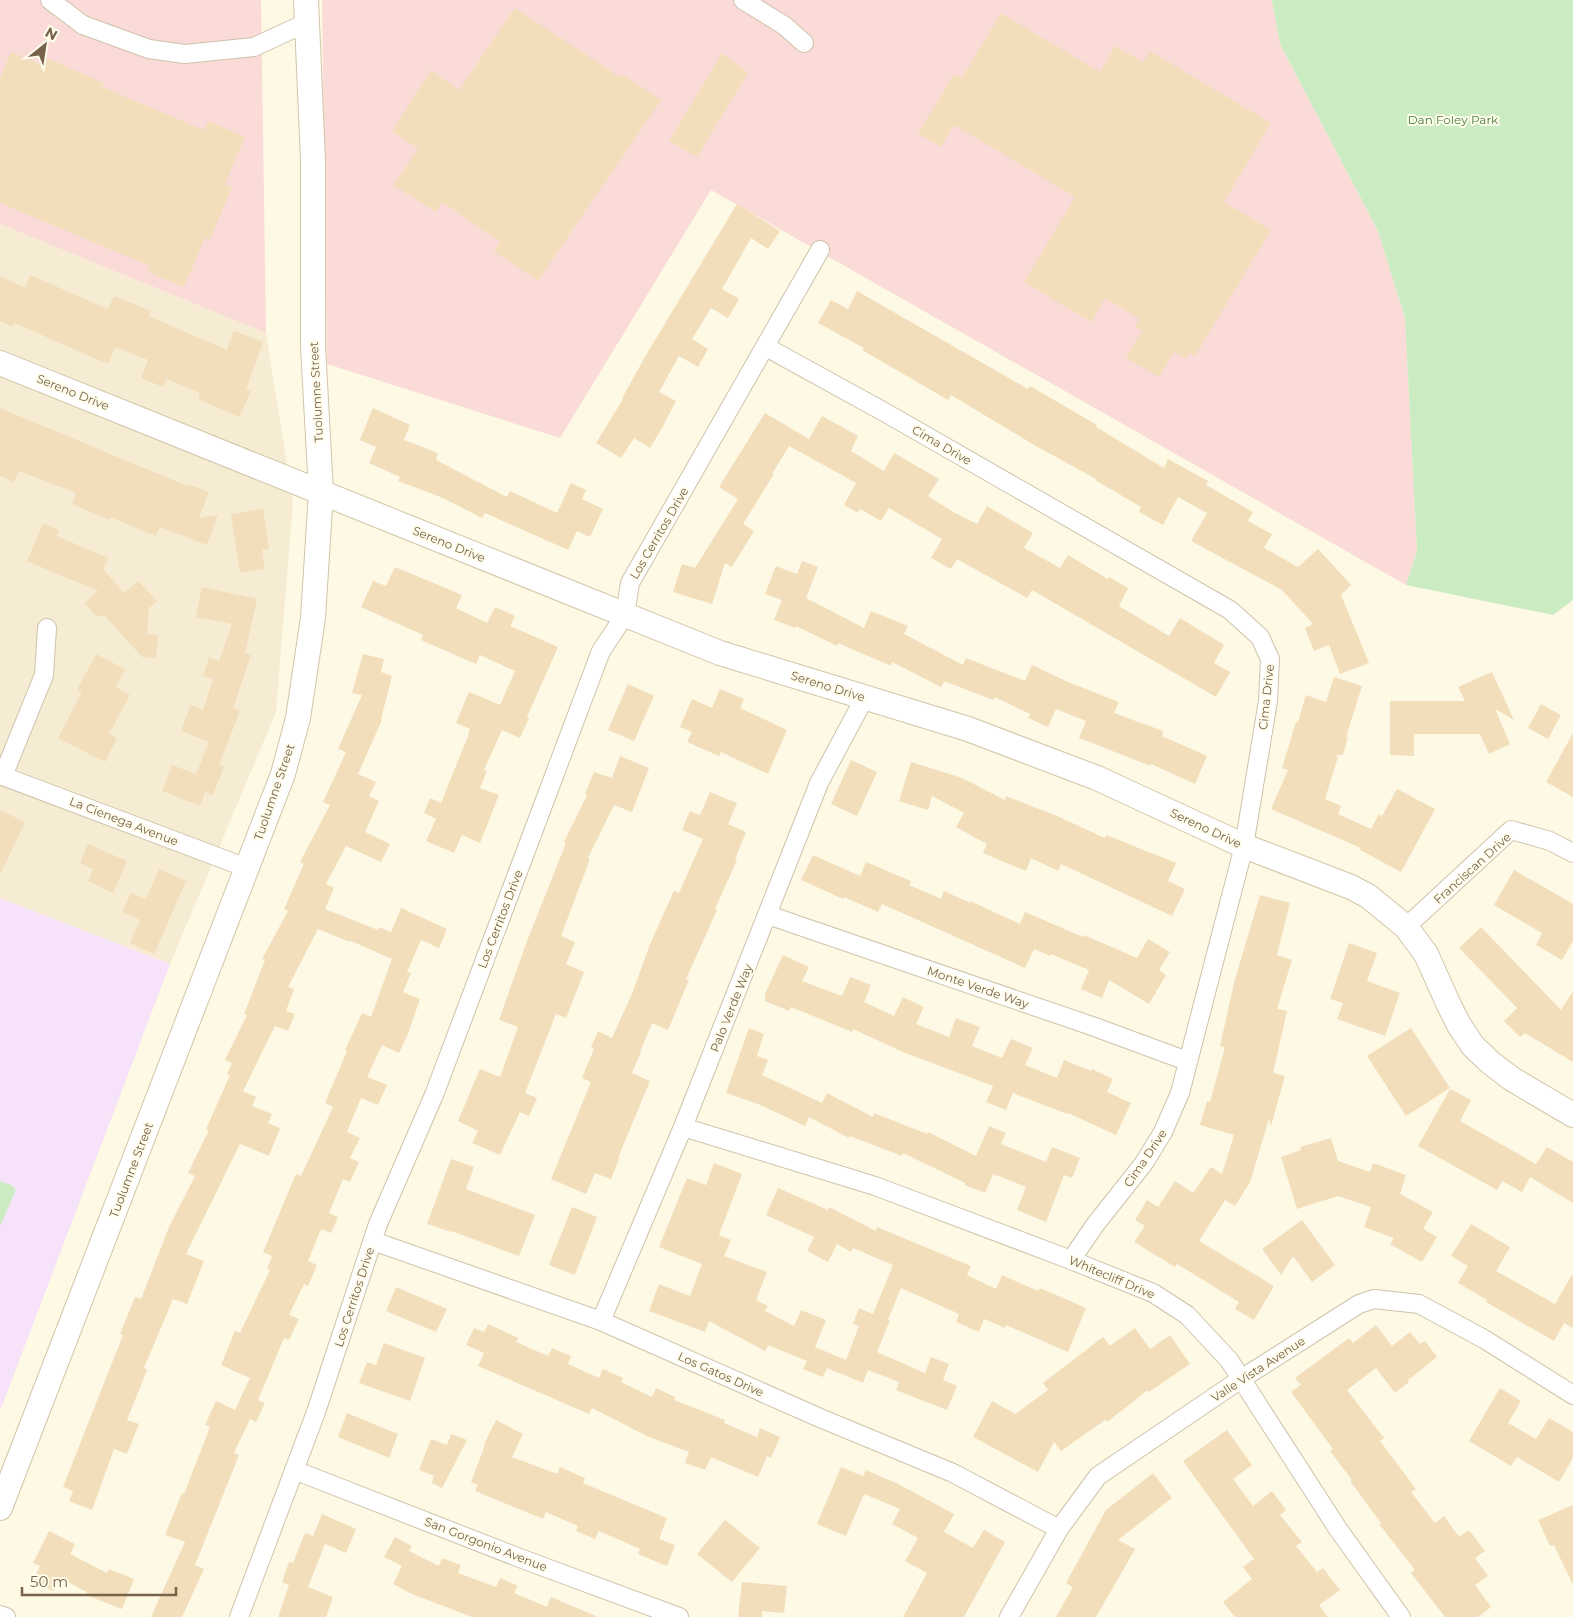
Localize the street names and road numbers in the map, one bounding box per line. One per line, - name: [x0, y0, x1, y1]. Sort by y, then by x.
- street label: Tuolumne Street: [306, 341, 326, 443]
- street label: Sereno Drive: [35, 371, 111, 413]
- street label: Cima Drive: [910, 422, 974, 468]
- street label: Los Cerritos Drive: [626, 484, 692, 582]
- street label: Sereno Drive: [411, 523, 487, 565]
- street label: Cima Drive: [1255, 663, 1277, 731]
- street label: Sereno Drive: [789, 668, 867, 704]
- street label: Tuolumne Street: [250, 742, 298, 842]
- street label: La Cienega Avenue: [67, 793, 181, 849]
- street label: Sereno Drive: [1168, 805, 1244, 851]
- street label: Franciscan Drive: [1430, 829, 1514, 907]
- street label: Los Cerritos Drive: [474, 868, 526, 970]
- street label: Palo Verde Way: [707, 961, 756, 1054]
- street label: Monte Verde Way: [925, 963, 1031, 1012]
- street label: Tuolumne Street: [106, 1120, 156, 1220]
- street label: Cima Drive: [1120, 1126, 1170, 1190]
- street label: Los Cerritos Drive: [331, 1245, 377, 1349]
- street label: Whitecliff Drive: [1067, 1252, 1157, 1302]
- street label: Valle Vista Avenue: [1208, 1333, 1308, 1405]
- street label: Los Gatos Drive: [676, 1348, 766, 1400]
- street label: San Gorgonio Avenue: [423, 1514, 549, 1574]

